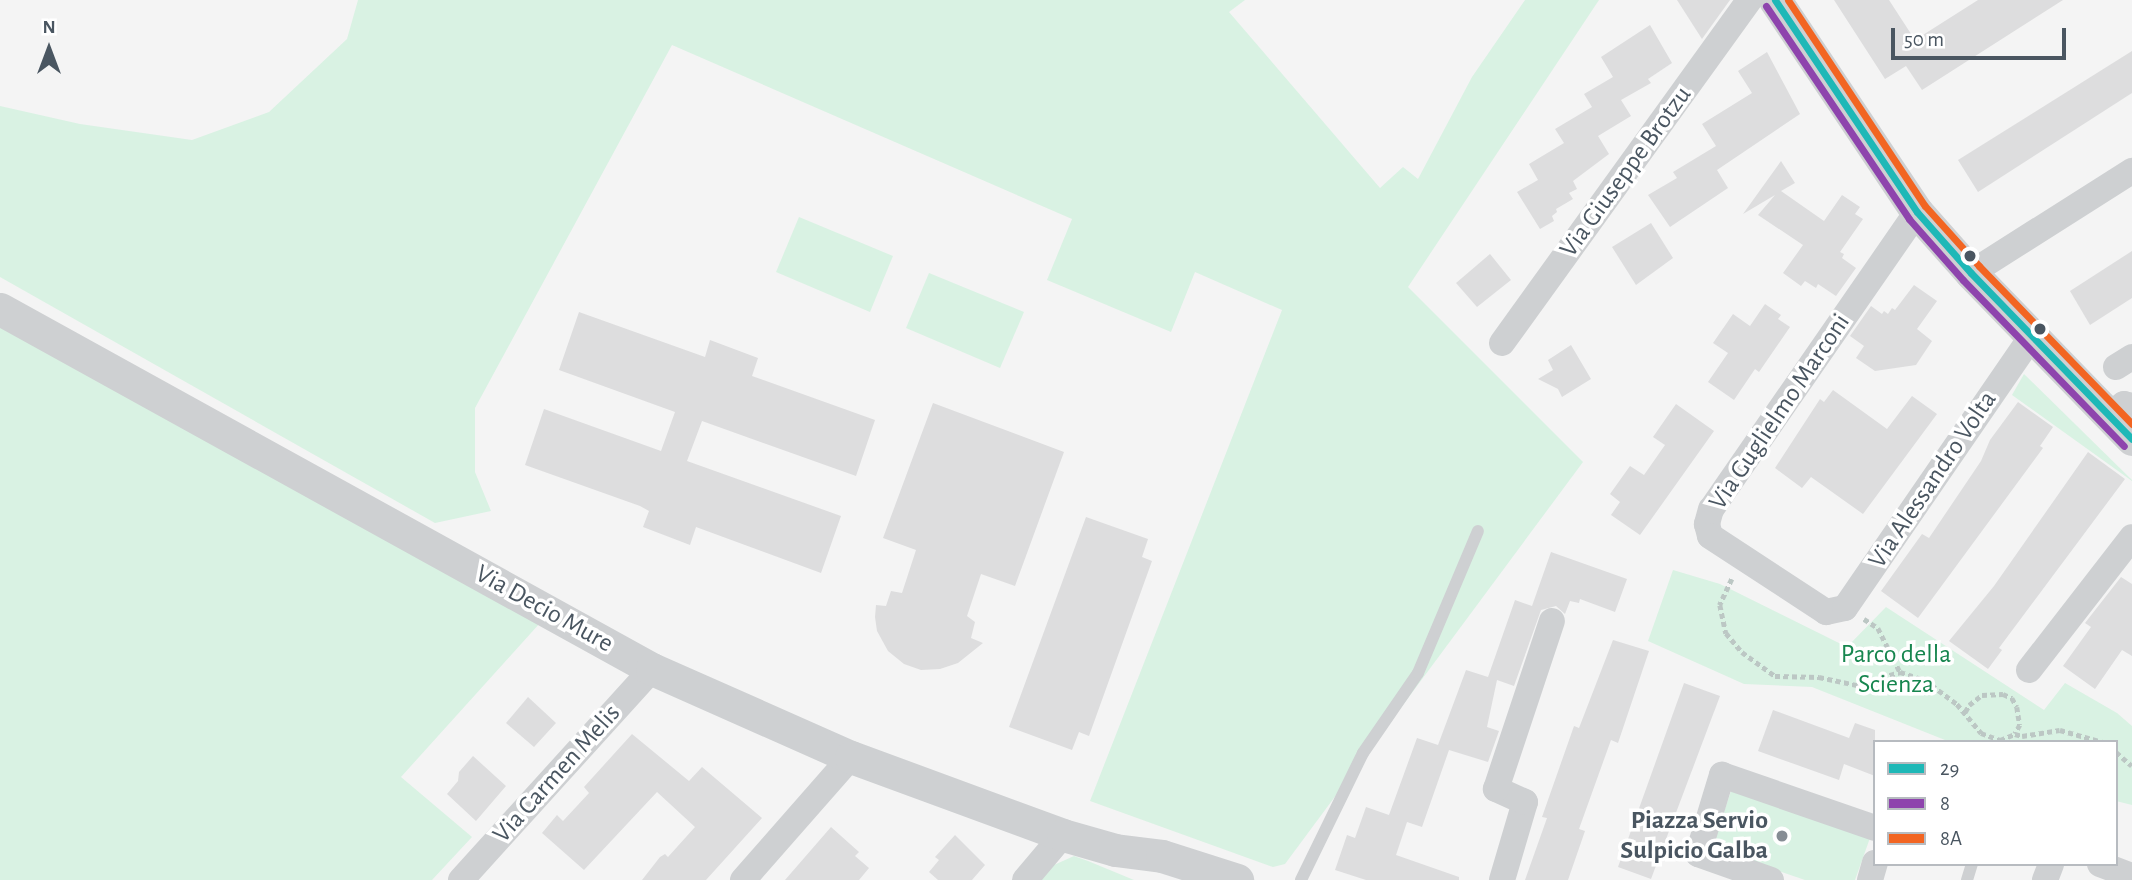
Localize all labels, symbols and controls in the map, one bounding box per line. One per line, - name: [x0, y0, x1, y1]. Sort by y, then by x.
- north arrow: [14, 14, 84, 84]
- scale bar: [1894, 14, 2069, 58]
- text: N: [42, 18, 56, 37]
- text: 50 m: [1904, 29, 1944, 50]
- street label: Via Giuseppe Brotzu: [1553, 80, 1699, 264]
- unlabelled marker: [1963, 249, 1977, 263]
- street label: Via Guglielmo Marconi: [1703, 308, 1857, 516]
- unlabelled marker: [2033, 322, 2047, 336]
- street label: Via Alessandro Volta: [1862, 385, 2004, 575]
- street label: Via Decio Mure: [470, 558, 618, 660]
- park label: Parco della Scienza: [1841, 639, 1951, 700]
- street label: Via Carmen Melis: [487, 698, 627, 850]
- legend: [1873, 740, 2118, 866]
- text: 29: [1940, 758, 1959, 779]
- text: 8: [1940, 793, 1950, 814]
- place label: Piazza Servio Sulpicio Galba: [1620, 805, 1768, 866]
- marker: Piazza Servio Sulpicio Galba: [1774, 828, 1790, 844]
- text: 8A: [1940, 828, 1962, 849]

